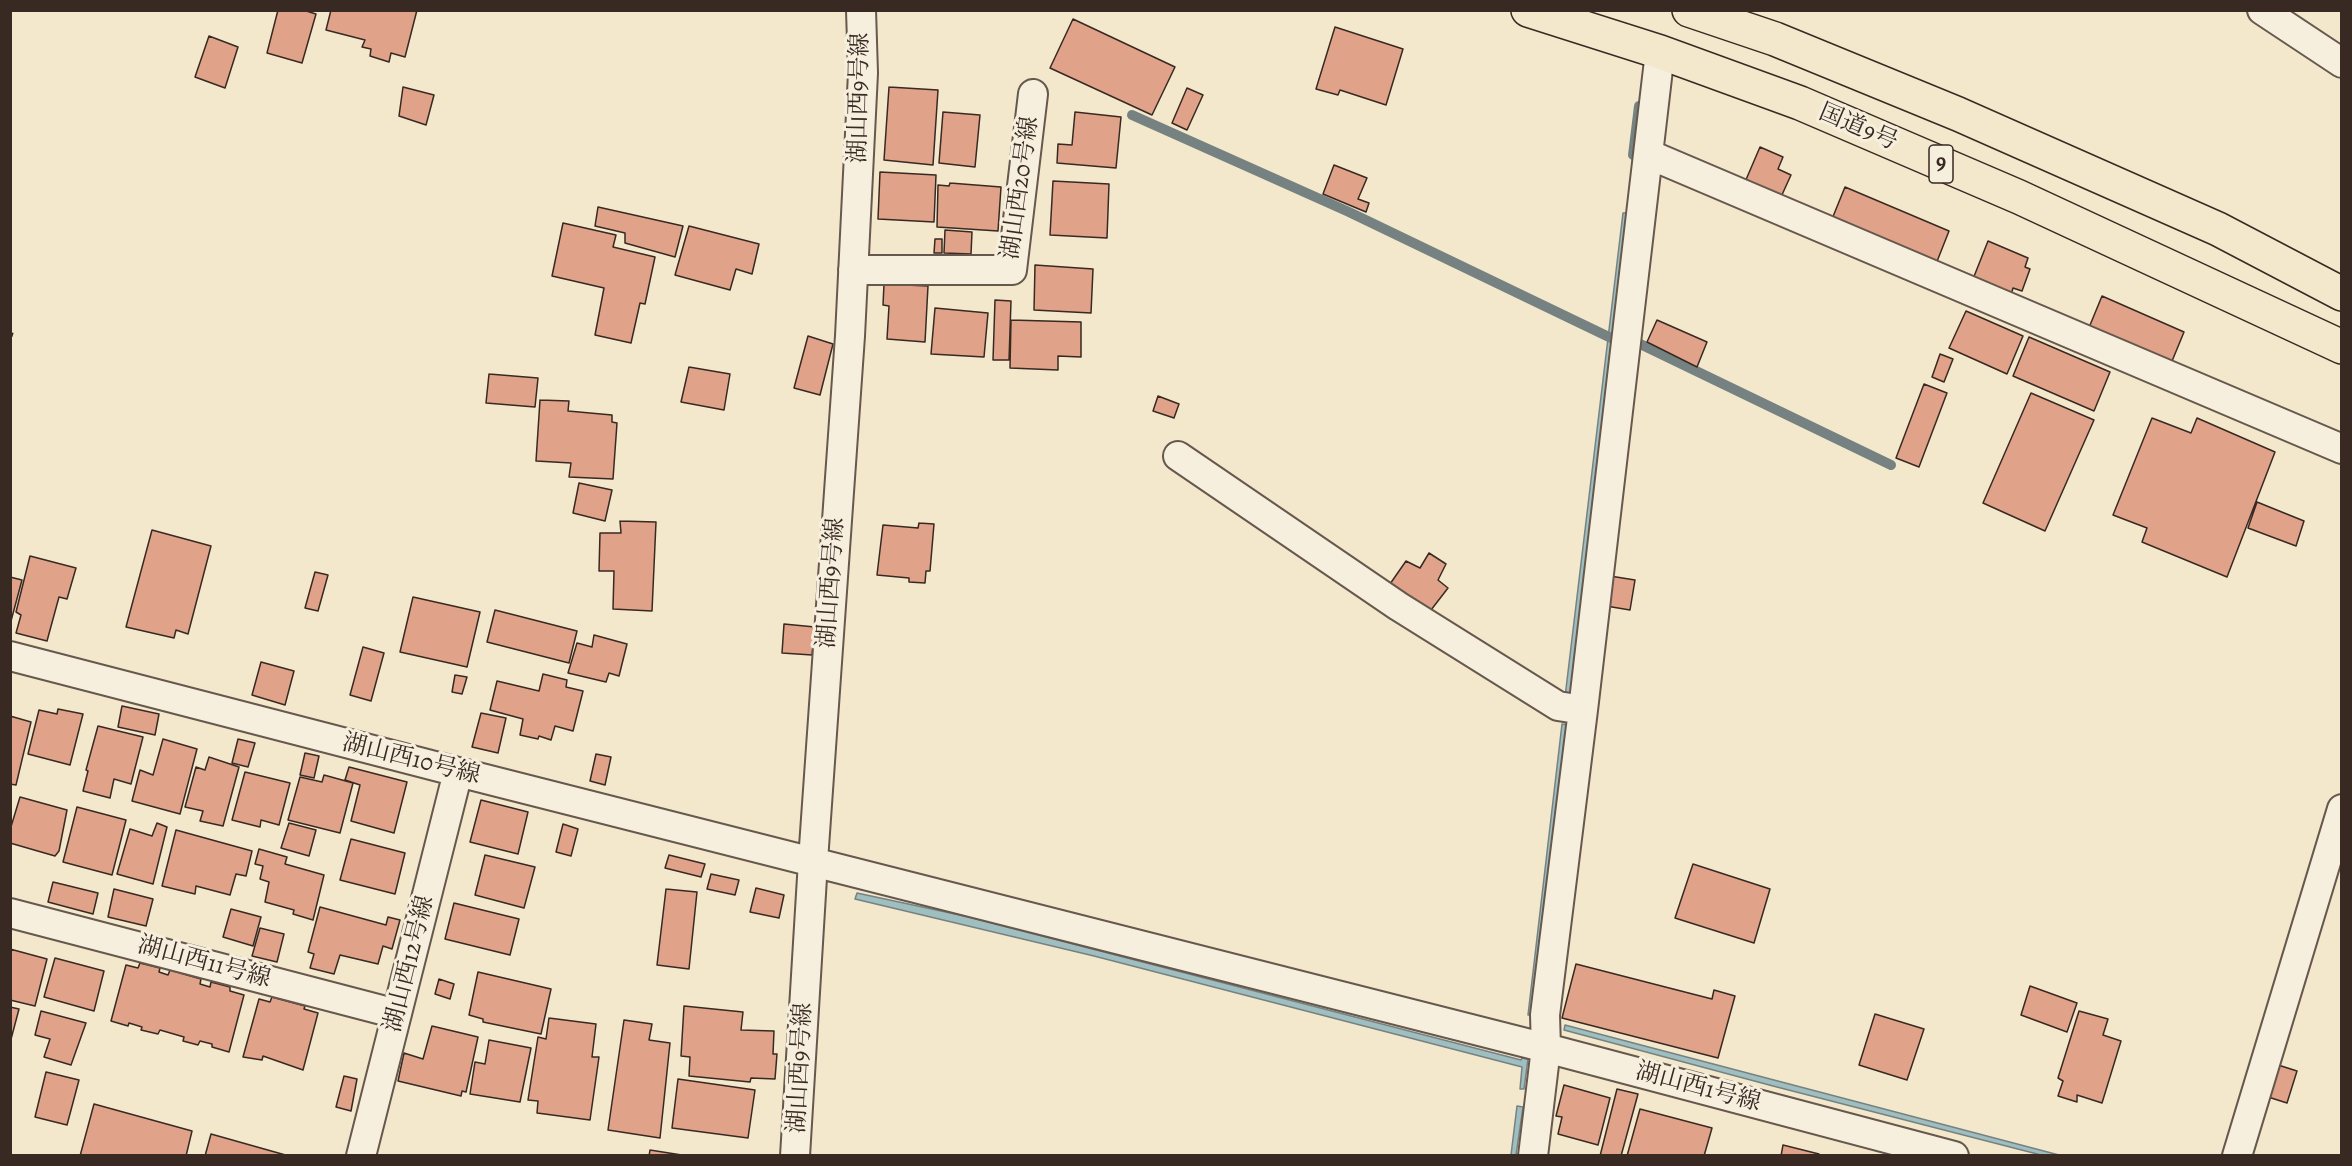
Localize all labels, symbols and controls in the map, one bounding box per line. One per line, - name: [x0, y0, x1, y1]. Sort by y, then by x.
- street label: 湖山西9号線: [844, 32, 876, 164]
- street label: 国道9号: [1814, 99, 1902, 157]
- street label: 湖山西20号線: [997, 115, 1045, 261]
- road number: 9: [1929, 145, 1953, 183]
- street label: 湖山西9号線: [813, 517, 851, 649]
- street label: 湖山西10号線: [339, 729, 483, 791]
- street label: 湖山西12号線: [379, 893, 441, 1035]
- street label: 湖山西11号線: [134, 931, 274, 995]
- street label: 湖山西9号線: [783, 1002, 819, 1134]
- street label: 湖山西1号線: [1632, 1057, 1764, 1119]

